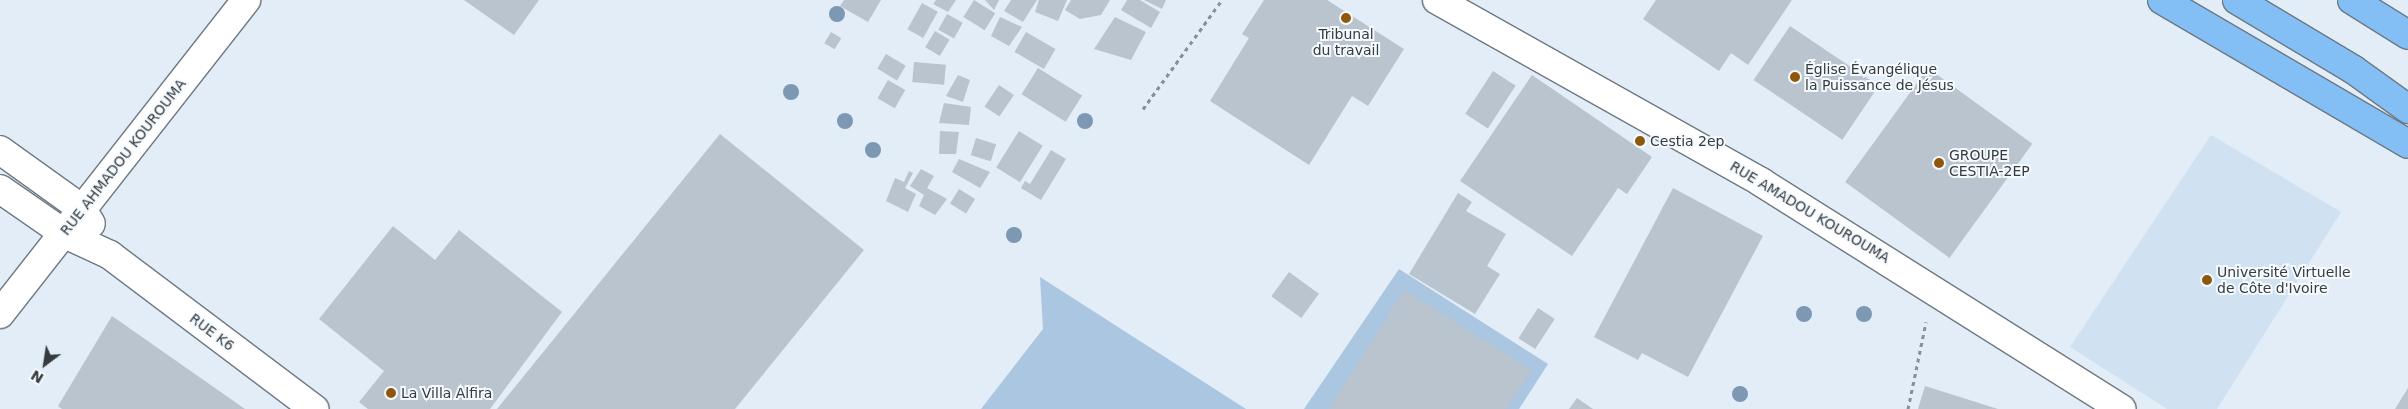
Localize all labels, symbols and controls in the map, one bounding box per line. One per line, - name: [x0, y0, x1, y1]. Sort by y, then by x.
- marker: Tribunal du travail: [1340, 12, 1352, 24]
- place label: Tribunal du travail: [1313, 26, 1379, 58]
- place label: Église Évangélique la Puissance de Jésus: [1805, 61, 1954, 94]
- marker: Église Évangélique la Puissance de Jésus: [1789, 71, 1801, 83]
- street label: RUE AHMADOU KOUROUMA: [57, 75, 189, 239]
- place label: Cestia 2ep: [1650, 133, 1724, 149]
- marker: Cestia 2ep: [1634, 135, 1646, 147]
- place label: GROUPE CESTIA-2EP: [1949, 147, 2030, 180]
- marker: GROUPE CESTIA-2EP: [1933, 157, 1945, 169]
- street label: RUE AMADOU KOUROUMA: [1727, 158, 1893, 266]
- place label: Université Virtuelle de Côte d'Ivoire: [2217, 264, 2351, 296]
- marker: Université Virtuelle de Côte d'Ivoire: [2201, 274, 2213, 286]
- street label: RUE K6: [186, 310, 238, 354]
- north arrow: [20, 339, 70, 389]
- text: N: [28, 367, 46, 387]
- place label: La Villa Alfira: [401, 385, 492, 401]
- marker: La Villa Alfira: [385, 387, 397, 399]

